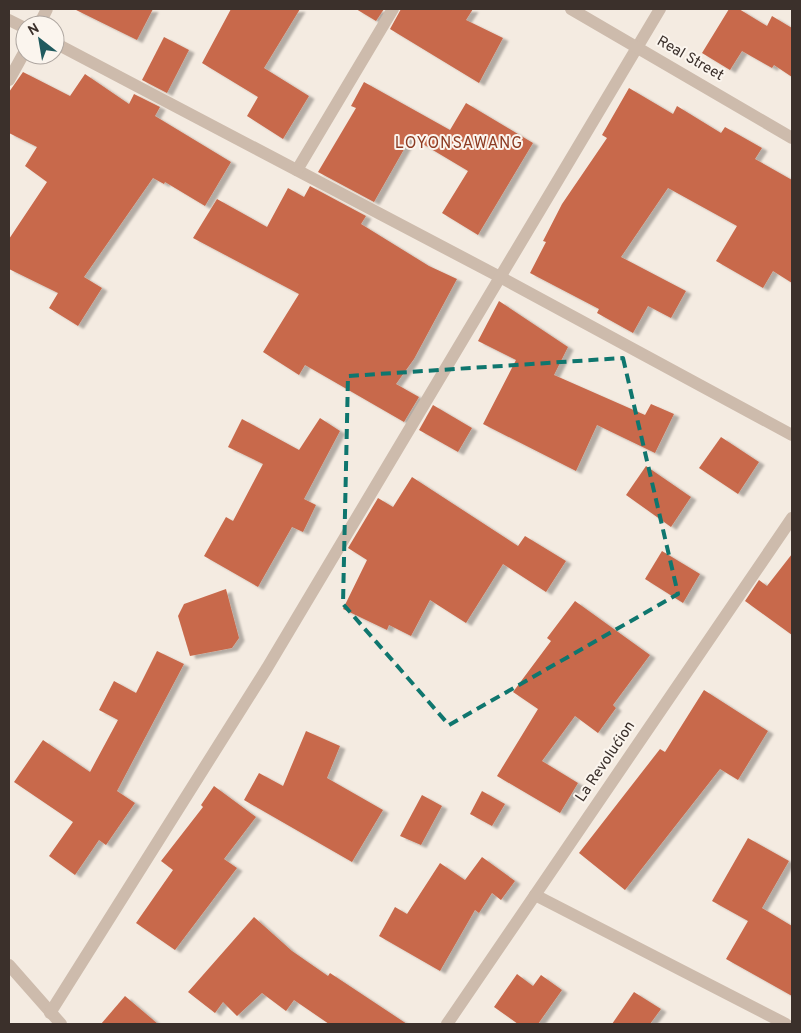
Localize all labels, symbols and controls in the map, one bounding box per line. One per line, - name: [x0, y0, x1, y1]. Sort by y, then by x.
- north arrow: [15, 15, 65, 65]
- text: N: [25, 20, 43, 40]
- street label: Real Street: [653, 32, 727, 86]
- district label: LOYONSAWANG: [395, 134, 523, 154]
- street label: La Revolućion: [572, 718, 640, 806]

